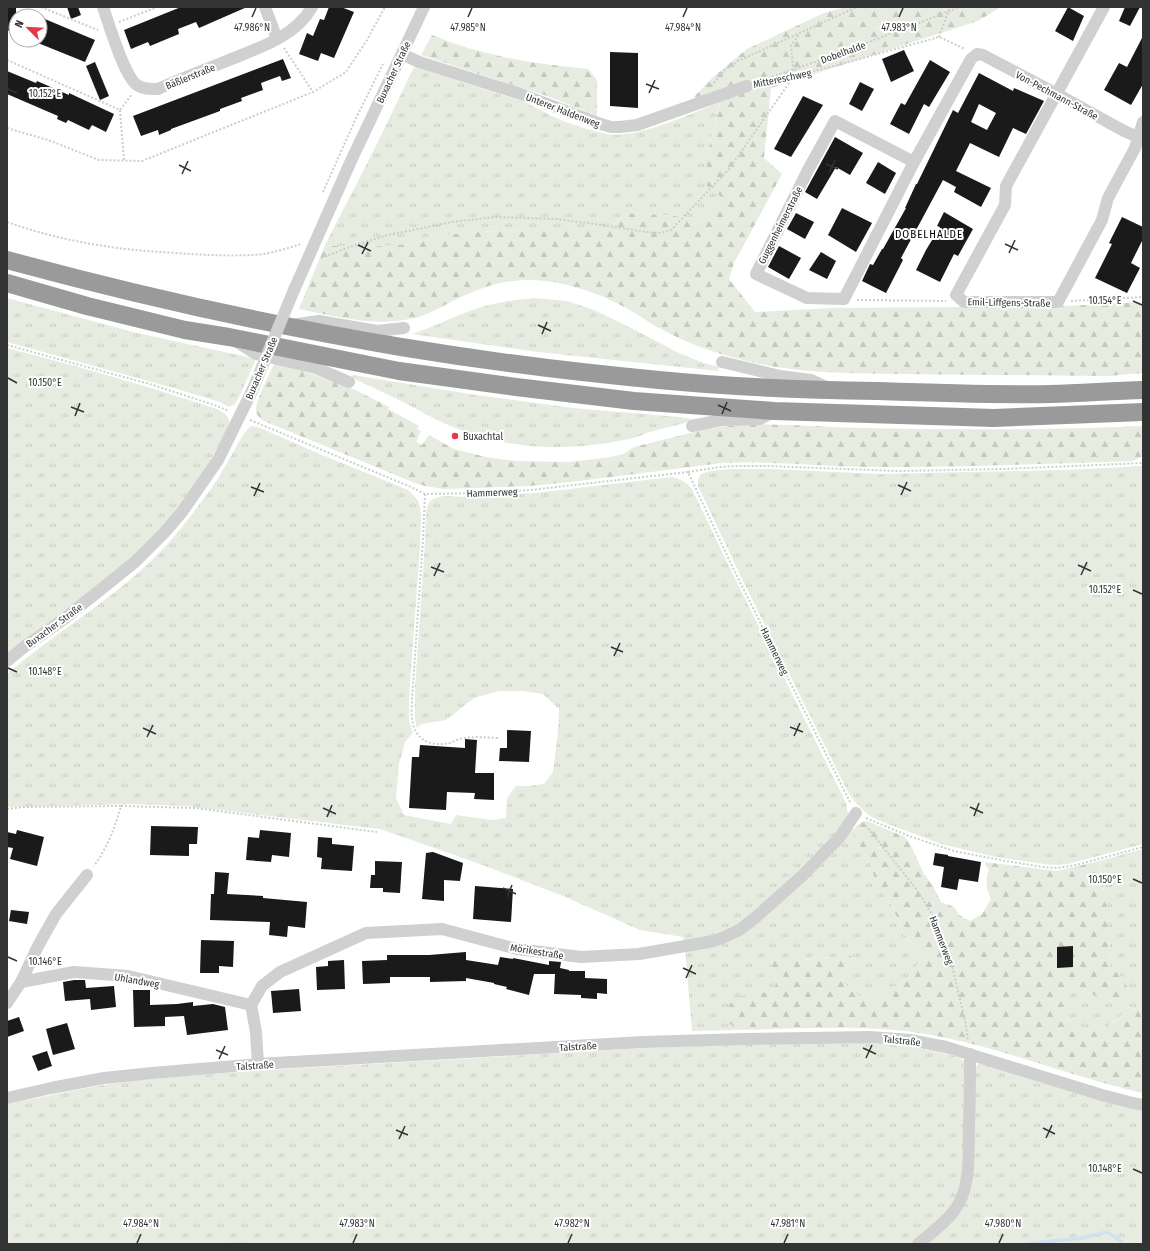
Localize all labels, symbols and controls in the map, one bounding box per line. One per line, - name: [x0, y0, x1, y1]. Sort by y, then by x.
- north arrow: [8, 8, 48, 48]
- text: N: [12, 18, 27, 30]
- text: 47.986°N: [234, 22, 270, 34]
- text: 47.985°N: [450, 22, 486, 34]
- text: 47.984°N: [665, 22, 701, 34]
- text: 47.983°N: [881, 22, 917, 34]
- street label: Dobelhalde: [819, 39, 867, 67]
- street label: Buxacher Straße: [374, 40, 413, 105]
- street label: Bäßlerstraße: [164, 62, 217, 92]
- street label: Mittereschweg: [752, 67, 813, 91]
- street label: Von-Pechmann-Straße: [1013, 69, 1100, 123]
- text: 10.152°E: [29, 88, 62, 100]
- street label: Unterer Haldenweg: [524, 91, 602, 131]
- street label: Guggenheimerstraße: [756, 185, 806, 266]
- district label: DOBELHALDE: [895, 228, 963, 241]
- text: 10.154°E: [1089, 295, 1122, 307]
- street label: Emil-Liffgens-Straße: [967, 296, 1051, 310]
- street label: Buxacher Straße: [243, 335, 281, 401]
- text: 10.150°E: [28, 377, 62, 389]
- marker: Buxachtal: [450, 431, 460, 441]
- place label: Buxachtal: [463, 431, 503, 443]
- street label: Hammerweg: [466, 486, 518, 500]
- text: 10.152°E: [1089, 584, 1122, 596]
- street label: Buxacher Straße: [24, 601, 85, 650]
- street label: Hammerweg: [758, 626, 791, 677]
- text: 10.148°E: [28, 666, 62, 678]
- text: 10.150°E: [1088, 874, 1122, 886]
- street label: Hammerweg: [926, 914, 956, 967]
- street label: Mörikestraße: [509, 942, 564, 962]
- text: 10.146°E: [28, 956, 62, 968]
- street label: Uhlandweg: [113, 971, 161, 991]
- street label: Talstraße: [883, 1033, 921, 1049]
- street label: Talstraße: [559, 1040, 597, 1054]
- street label: Talstraße: [236, 1059, 274, 1073]
- text: 10.148°E: [1088, 1163, 1122, 1175]
- text: 47.984°N: [123, 1218, 159, 1230]
- text: 47.983°N: [339, 1218, 375, 1230]
- text: 47.982°N: [554, 1218, 590, 1230]
- text: 47.981°N: [771, 1218, 805, 1230]
- text: 47.980°N: [985, 1218, 1021, 1230]

